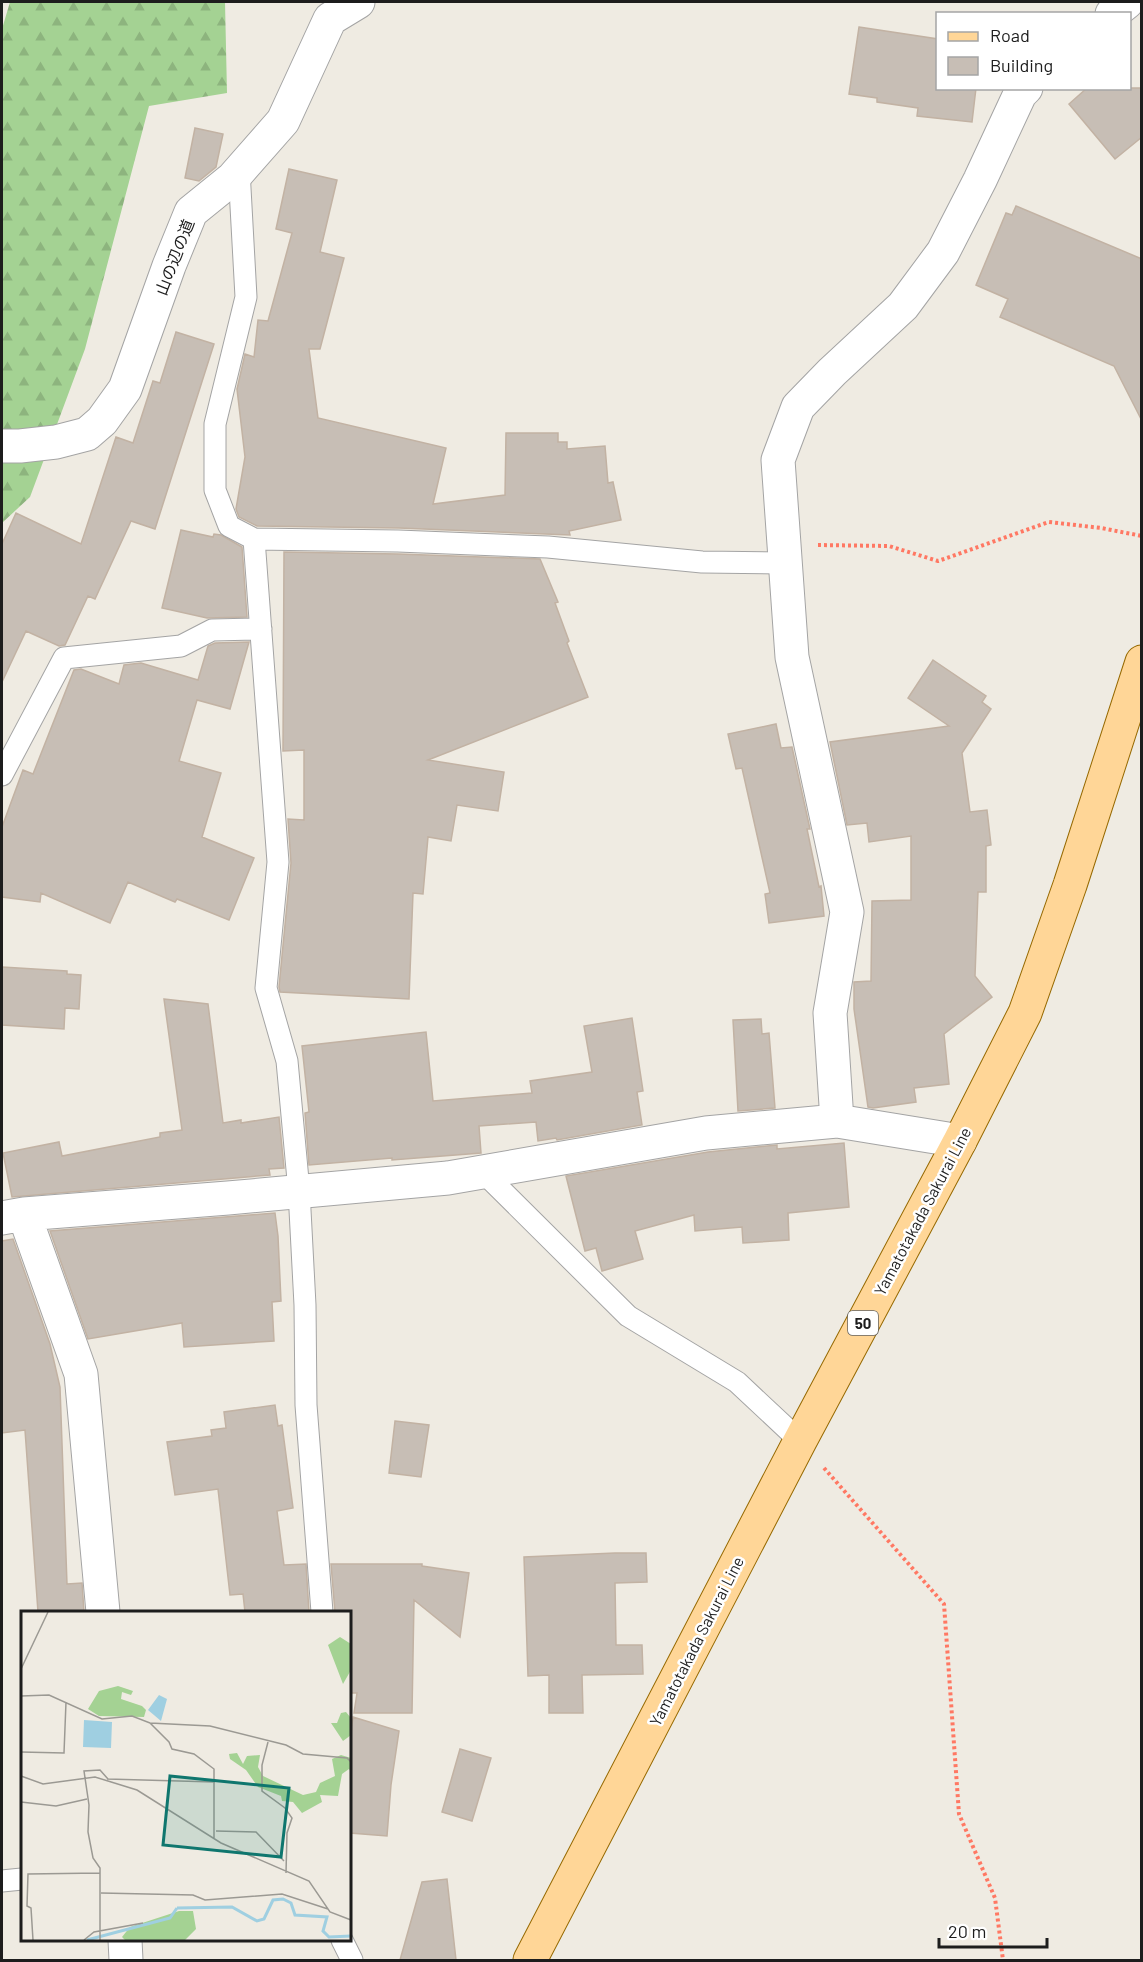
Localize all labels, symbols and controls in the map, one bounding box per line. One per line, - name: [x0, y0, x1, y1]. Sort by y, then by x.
- legend: [936, 12, 1131, 90]
- text: Road: [990, 24, 1030, 46]
- text: Building: [990, 54, 1053, 76]
- street label: 山の辺の道: [151, 216, 197, 298]
- street label: Yamatotakada Sakurai Line: [870, 1124, 974, 1298]
- road number: 50: [848, 1311, 878, 1335]
- street label: Yamatotakada Sakurai Line: [645, 1553, 747, 1729]
- inset map: [21, 1611, 351, 1941]
- scale bar: [939, 1911, 1047, 1949]
- text: 20 m: [948, 1920, 986, 1942]

